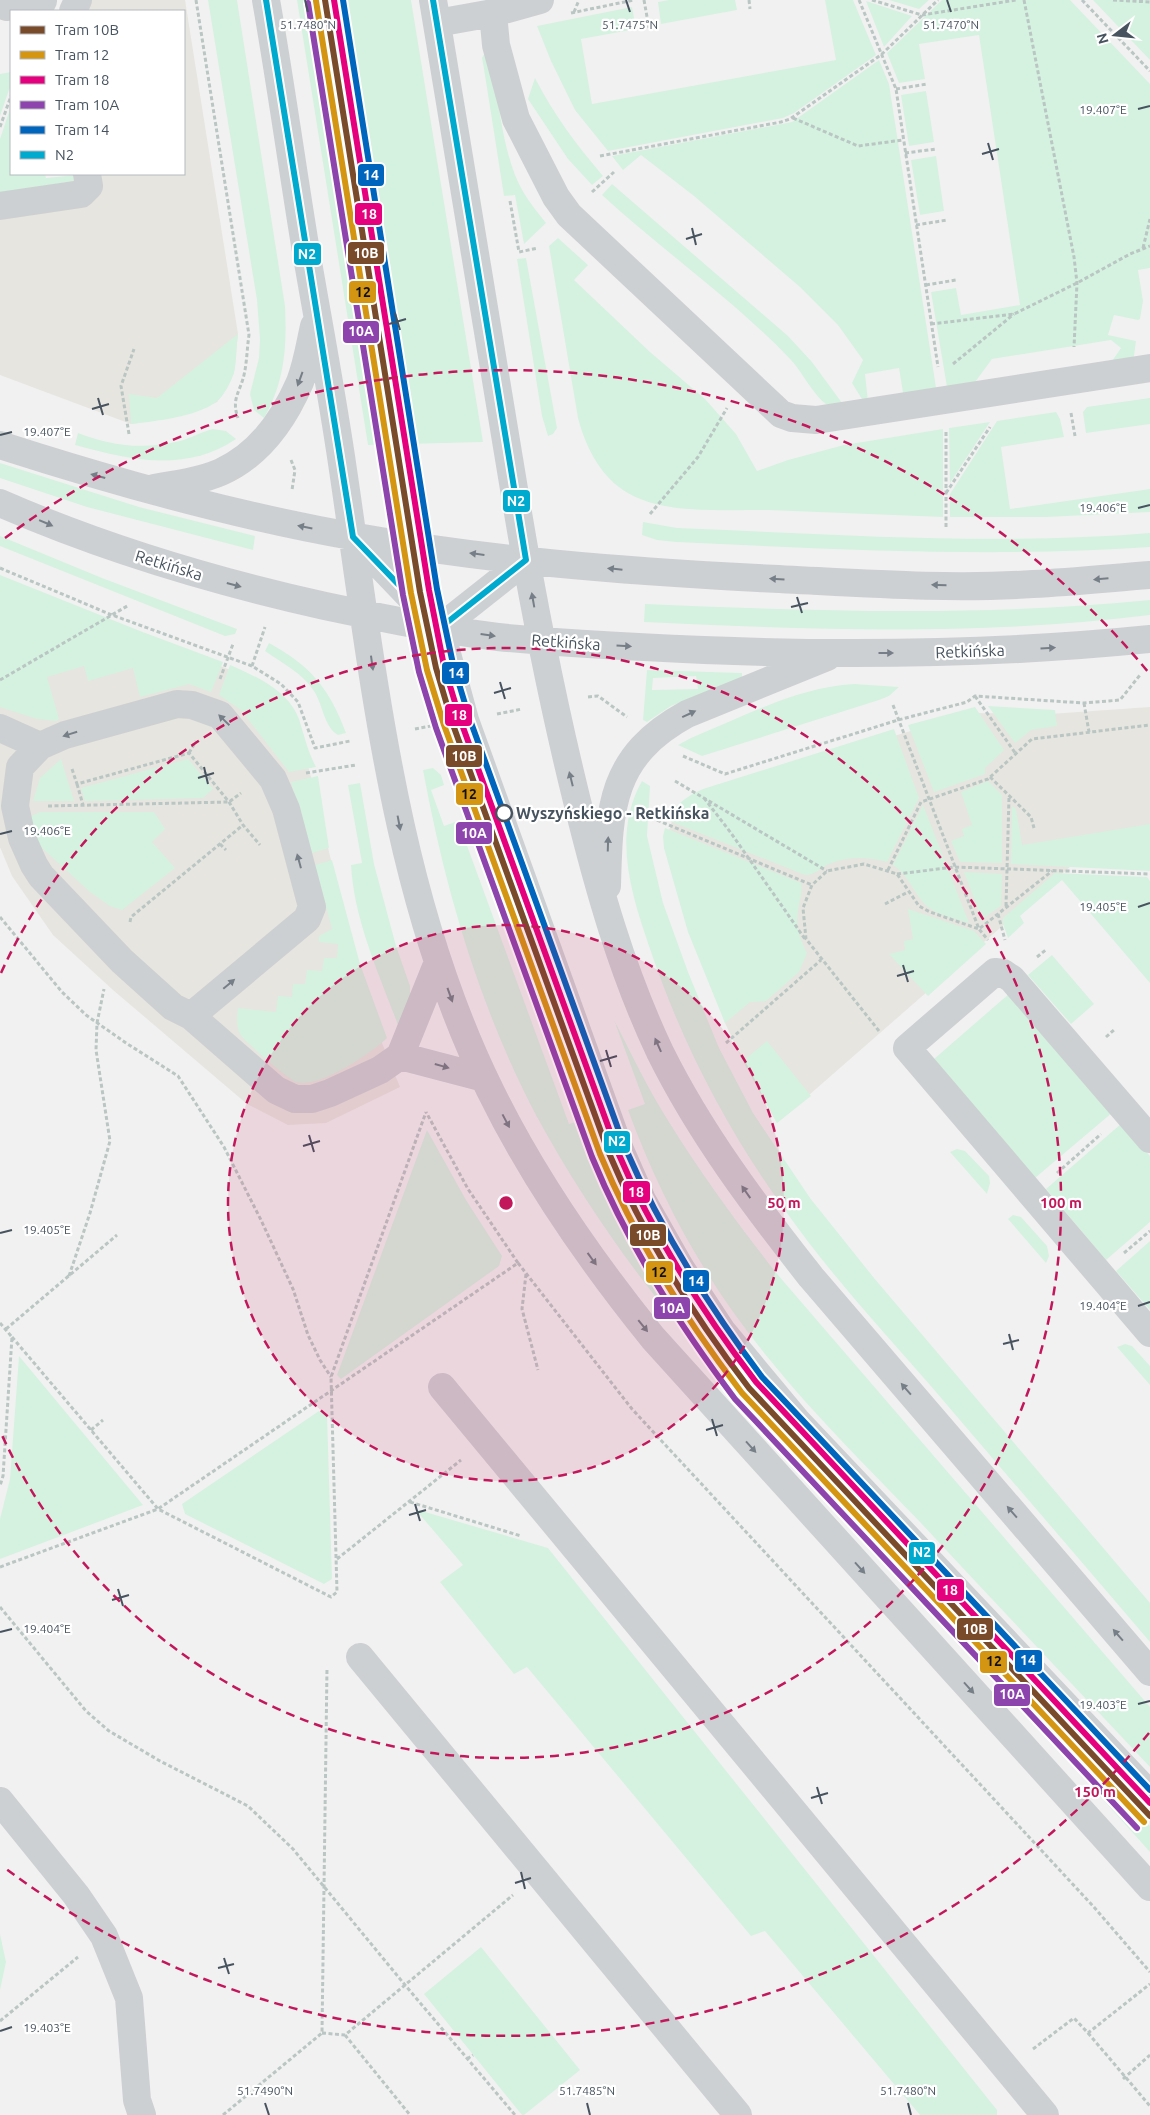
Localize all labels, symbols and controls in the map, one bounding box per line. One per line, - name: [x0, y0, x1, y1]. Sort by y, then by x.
- legend: [10, 10, 185, 175]
- north arrow: [1090, 10, 1140, 60]
- text: 51.7480°N: [280, 18, 336, 31]
- text: 51.7475°N: [602, 18, 658, 31]
- text: 51.7470°N: [923, 18, 979, 31]
- text: Tram 10B: [55, 21, 119, 38]
- text: N: [1093, 31, 1112, 46]
- text: Tram 12: [55, 46, 110, 63]
- text: Tram 18: [55, 71, 110, 88]
- text: Tram 10A: [55, 96, 120, 113]
- text: 19.407°E: [1079, 103, 1127, 116]
- text: Tram 14: [55, 121, 110, 138]
- text: N2: [55, 146, 74, 163]
- line badge: 14: [357, 163, 385, 187]
- text: 14: [363, 167, 379, 183]
- line badge: 18: [354, 202, 383, 226]
- text: 18: [361, 206, 377, 222]
- line badge: 10B: [347, 241, 385, 265]
- line badge: N2: [293, 242, 322, 266]
- text: 10B: [353, 245, 379, 261]
- text: N2: [298, 246, 316, 262]
- line badge: 12: [348, 280, 377, 304]
- text: 12: [355, 284, 371, 300]
- line badge: 10A: [342, 320, 380, 344]
- text: 10A: [348, 323, 374, 339]
- one-way arrow: [296, 372, 304, 387]
- text: 19.407°E: [23, 425, 71, 438]
- one-way arrow: [91, 472, 106, 480]
- line badge: N2: [502, 489, 531, 513]
- text: N2: [507, 493, 525, 509]
- text: 19.406°E: [1079, 501, 1127, 514]
- one-way arrow: [39, 519, 54, 527]
- one-way arrow: [296, 523, 312, 531]
- street label: Retkińska: [133, 546, 205, 584]
- one-way arrow: [469, 550, 485, 558]
- one-way arrow: [606, 565, 622, 573]
- one-way arrow: [769, 574, 785, 582]
- one-way arrow: [1093, 575, 1109, 583]
- one-way arrow: [931, 580, 947, 588]
- one-way arrow: [226, 581, 241, 589]
- one-way arrow: [529, 592, 537, 608]
- one-way arrow: [481, 631, 497, 639]
- street label: Retkińska: [531, 631, 601, 653]
- street label: Retkińska: [935, 641, 1005, 661]
- one-way arrow: [616, 643, 632, 651]
- one-way arrow: [1041, 643, 1057, 651]
- one-way arrow: [878, 649, 894, 657]
- one-way arrow: [368, 655, 376, 671]
- line badge: 14: [441, 661, 470, 685]
- text: 14: [448, 665, 464, 681]
- line badge: 18: [444, 703, 473, 727]
- text: 18: [451, 707, 467, 723]
- one-way arrow: [682, 710, 696, 718]
- one-way arrow: [219, 714, 231, 726]
- one-way arrow: [63, 731, 78, 738]
- line badge: 10B: [445, 744, 483, 768]
- text: 10B: [451, 748, 477, 764]
- one-way arrow: [567, 771, 575, 786]
- line badge: 12: [455, 782, 484, 806]
- text: 12: [461, 786, 477, 802]
- marker: Wyszyńskiego - Retkińska: [495, 804, 513, 822]
- place label: Wyszyńskiego - Retkińska: [516, 804, 709, 822]
- one-way arrow: [396, 815, 404, 831]
- line badge: 10A: [455, 821, 493, 845]
- text: 19.406°E: [23, 824, 71, 837]
- text: 10A: [461, 825, 487, 841]
- one-way arrow: [604, 836, 612, 852]
- one-way arrow: [295, 853, 303, 868]
- text: 19.405°E: [1079, 900, 1127, 913]
- one-way arrow: [222, 979, 235, 990]
- one-way arrow: [446, 988, 454, 1003]
- one-way arrow: [653, 1038, 661, 1052]
- one-way arrow: [435, 1063, 450, 1071]
- one-way arrow: [502, 1114, 510, 1129]
- line badge: N2: [603, 1130, 631, 1154]
- text: N2: [608, 1133, 626, 1149]
- line badge: 18: [622, 1180, 651, 1204]
- text: 18: [628, 1184, 644, 1200]
- one-way arrow: [741, 1185, 751, 1199]
- centre of rings: [497, 1194, 515, 1212]
- text: 50 m: [767, 1194, 801, 1211]
- text: 100 m: [1040, 1194, 1082, 1211]
- text: 19.405°E: [23, 1223, 71, 1236]
- line badge: 10B: [629, 1223, 667, 1247]
- text: 10B: [635, 1227, 661, 1243]
- one-way arrow: [587, 1252, 597, 1266]
- line badge: 12: [645, 1260, 674, 1284]
- text: 12: [651, 1264, 667, 1280]
- line badge: 14: [682, 1269, 710, 1293]
- text: 14: [688, 1273, 704, 1289]
- line badge: 10A: [653, 1296, 691, 1320]
- text: 19.404°E: [1079, 1299, 1127, 1312]
- text: 10A: [659, 1300, 685, 1316]
- one-way arrow: [638, 1319, 649, 1332]
- one-way arrow: [900, 1383, 912, 1395]
- one-way arrow: [745, 1440, 757, 1452]
- one-way arrow: [1007, 1506, 1018, 1518]
- line badge: N2: [908, 1541, 936, 1565]
- text: N2: [913, 1544, 931, 1560]
- one-way arrow: [854, 1561, 866, 1573]
- line badge: 18: [936, 1578, 965, 1602]
- text: 18: [942, 1582, 958, 1598]
- line badge: 10B: [956, 1617, 994, 1641]
- text: 10B: [962, 1621, 988, 1637]
- text: 19.404°E: [23, 1622, 71, 1635]
- one-way arrow: [1113, 1629, 1124, 1641]
- line badge: 14: [1014, 1649, 1043, 1673]
- line badge: 12: [979, 1650, 1008, 1674]
- text: 14: [1020, 1652, 1036, 1668]
- text: 12: [986, 1653, 1002, 1669]
- one-way arrow: [964, 1681, 975, 1694]
- line badge: 10A: [993, 1683, 1031, 1707]
- text: 10A: [999, 1686, 1025, 1702]
- text: 19.403°E: [1079, 1698, 1127, 1711]
- text: 150 m: [1074, 1783, 1116, 1800]
- text: 19.403°E: [23, 2021, 71, 2034]
- text: 51.7490°N: [237, 2084, 293, 2097]
- text: 51.7485°N: [559, 2084, 615, 2097]
- text: 51.7480°N: [880, 2084, 936, 2097]

